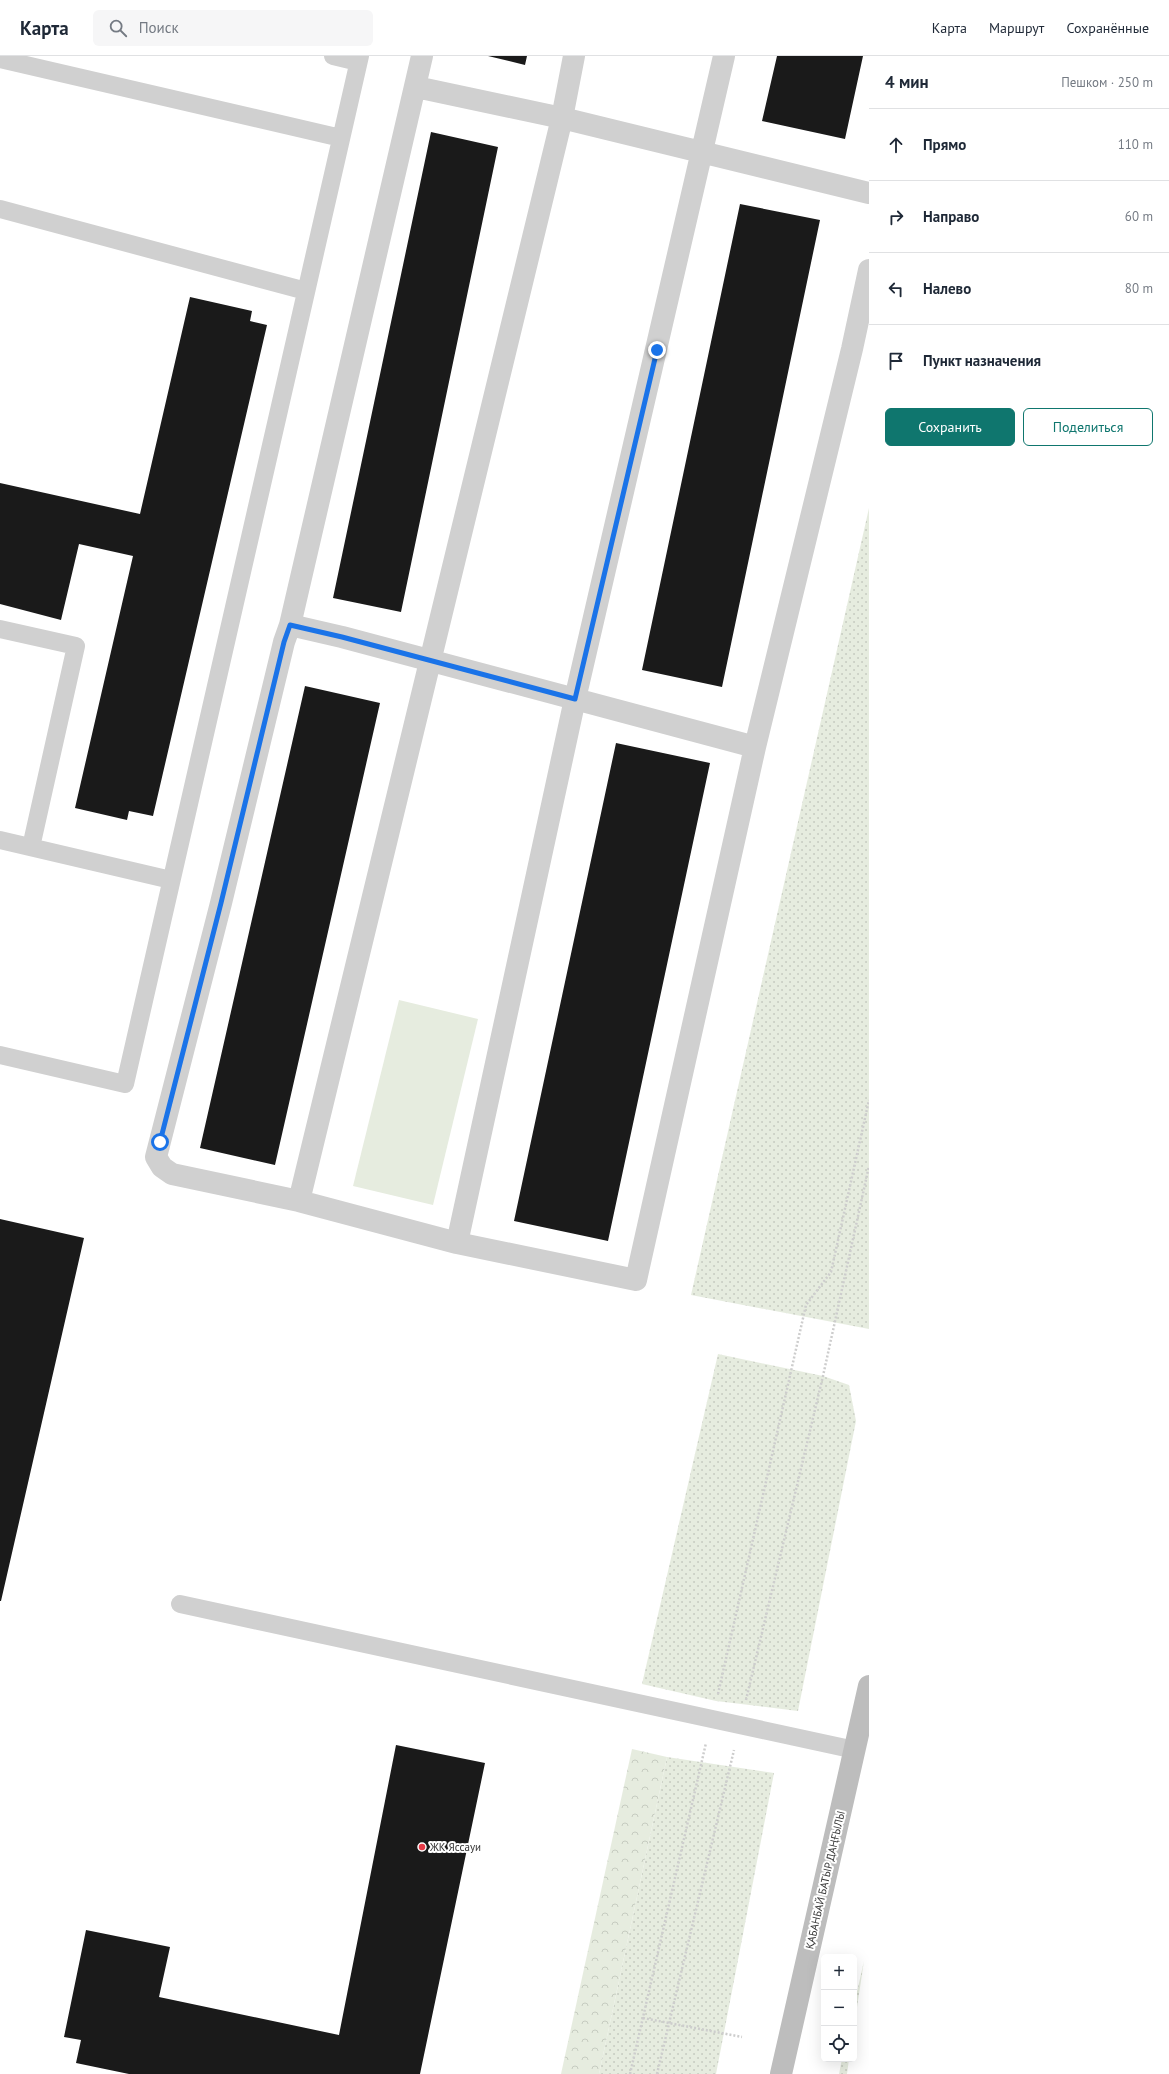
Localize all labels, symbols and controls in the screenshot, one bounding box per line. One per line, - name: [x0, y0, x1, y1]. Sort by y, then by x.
- search box: [93, 10, 373, 46]
- text: Карта: [20, 16, 69, 40]
- icon: search: [107, 17, 129, 39]
- text: Поиск: [139, 18, 179, 37]
- text: Карта: [932, 19, 967, 37]
- text: Маршрут: [989, 19, 1044, 37]
- text: Сохранённые: [1066, 19, 1149, 37]
- text: 4 мин: [885, 71, 929, 93]
- text: Пешком · 250 m: [1061, 74, 1153, 91]
- icon: ahead: [885, 134, 907, 156]
- text: Прямо: [923, 135, 966, 154]
- text: 110 m: [1118, 136, 1153, 153]
- icon: right: [885, 206, 907, 228]
- text: Направо: [923, 207, 979, 226]
- text: 60 m: [1125, 208, 1153, 225]
- icon: left: [885, 278, 907, 300]
- text: Налево: [923, 279, 971, 298]
- text: 80 m: [1125, 280, 1153, 297]
- route end: [648, 341, 666, 359]
- icon: arrive: [885, 350, 907, 372]
- text: Пункт назначения: [923, 351, 1041, 370]
- button: Сохранить: [885, 408, 1015, 446]
- button: Поделиться: [1023, 408, 1153, 446]
- route start: [151, 1133, 169, 1151]
- street label: ҚАБАНБАЙ БАТЫР ДАҢҒЫЛЫ: [802, 1810, 848, 1950]
- place label: ЖК Яссауи: [429, 1840, 481, 1854]
- marker: ЖК Яссауи: [417, 1842, 427, 1852]
- map controls: [821, 1954, 857, 2062]
- button: +: [821, 1954, 857, 1990]
- button: −: [821, 1990, 857, 2026]
- button: locate: [821, 2026, 857, 2062]

